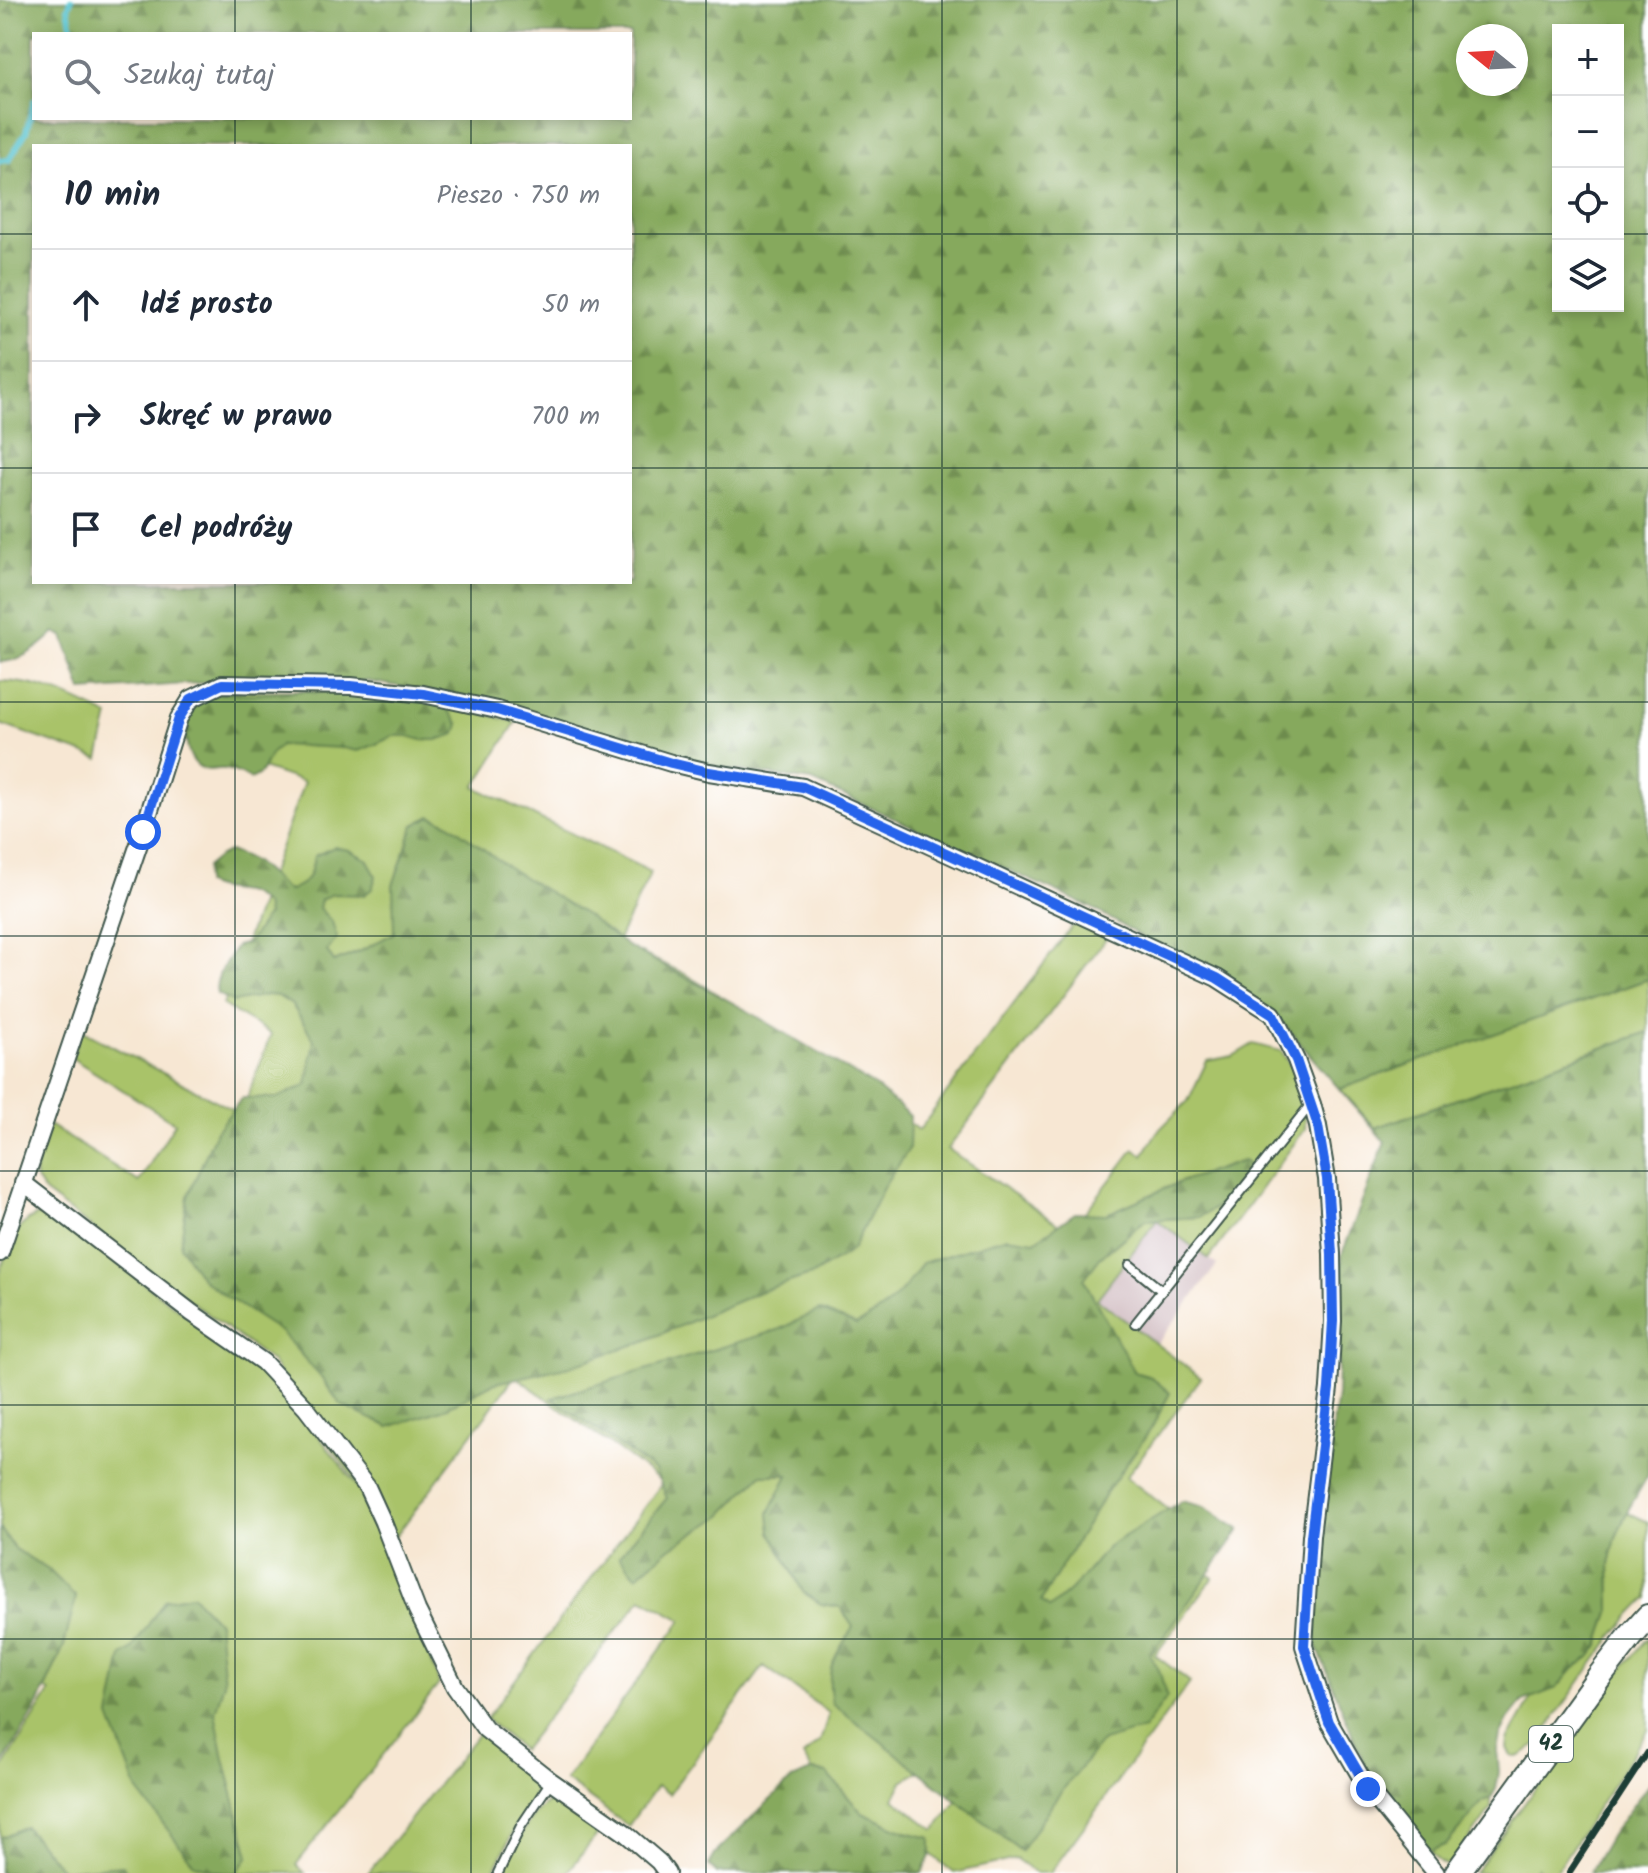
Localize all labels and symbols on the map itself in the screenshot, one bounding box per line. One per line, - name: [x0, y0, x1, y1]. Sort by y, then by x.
- north arrow: [1456, 24, 1528, 96]
- route start: [125, 814, 161, 850]
- road number: 42: [1529, 1726, 1573, 1762]
- route end: [1350, 1771, 1386, 1807]

